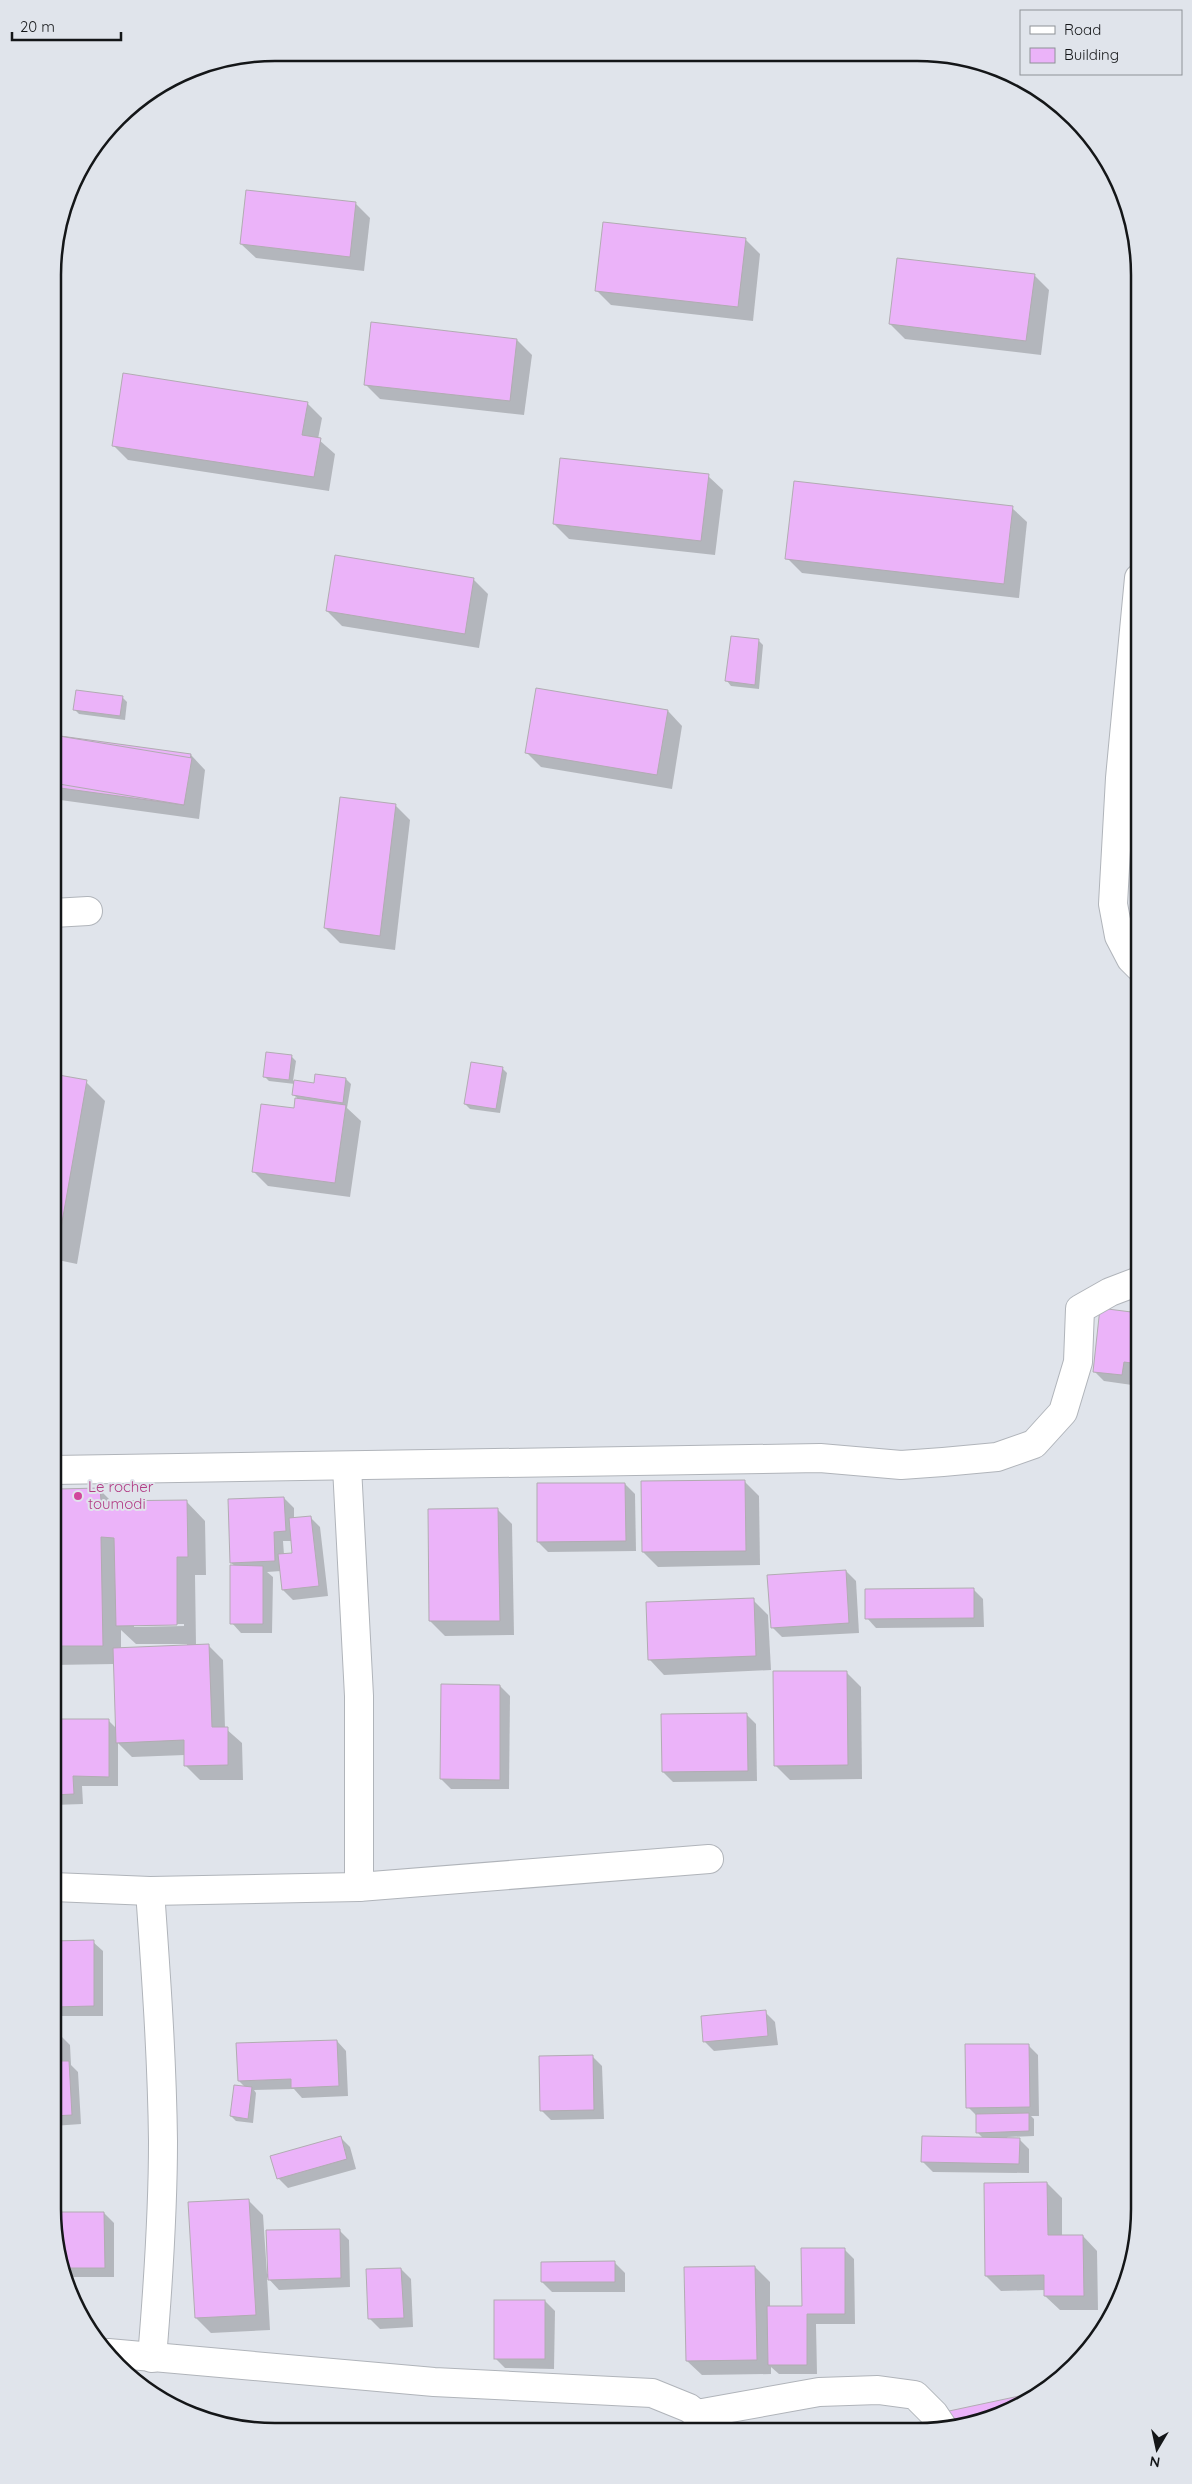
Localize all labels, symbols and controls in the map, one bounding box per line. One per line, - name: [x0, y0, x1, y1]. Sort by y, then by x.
- scale bar: [12, 10, 121, 42]
- legend: [1020, 10, 1182, 75]
- text: 20 m: [20, 17, 55, 36]
- text: Road: [1064, 20, 1101, 39]
- text: Building: [1064, 45, 1119, 64]
- place label: Le rocher toumodi: [88, 1477, 154, 1513]
- marker: Le rocher toumodi: [72, 1490, 84, 1502]
- north arrow: [1132, 2424, 1182, 2474]
- text: N: [1148, 2452, 1161, 2472]

